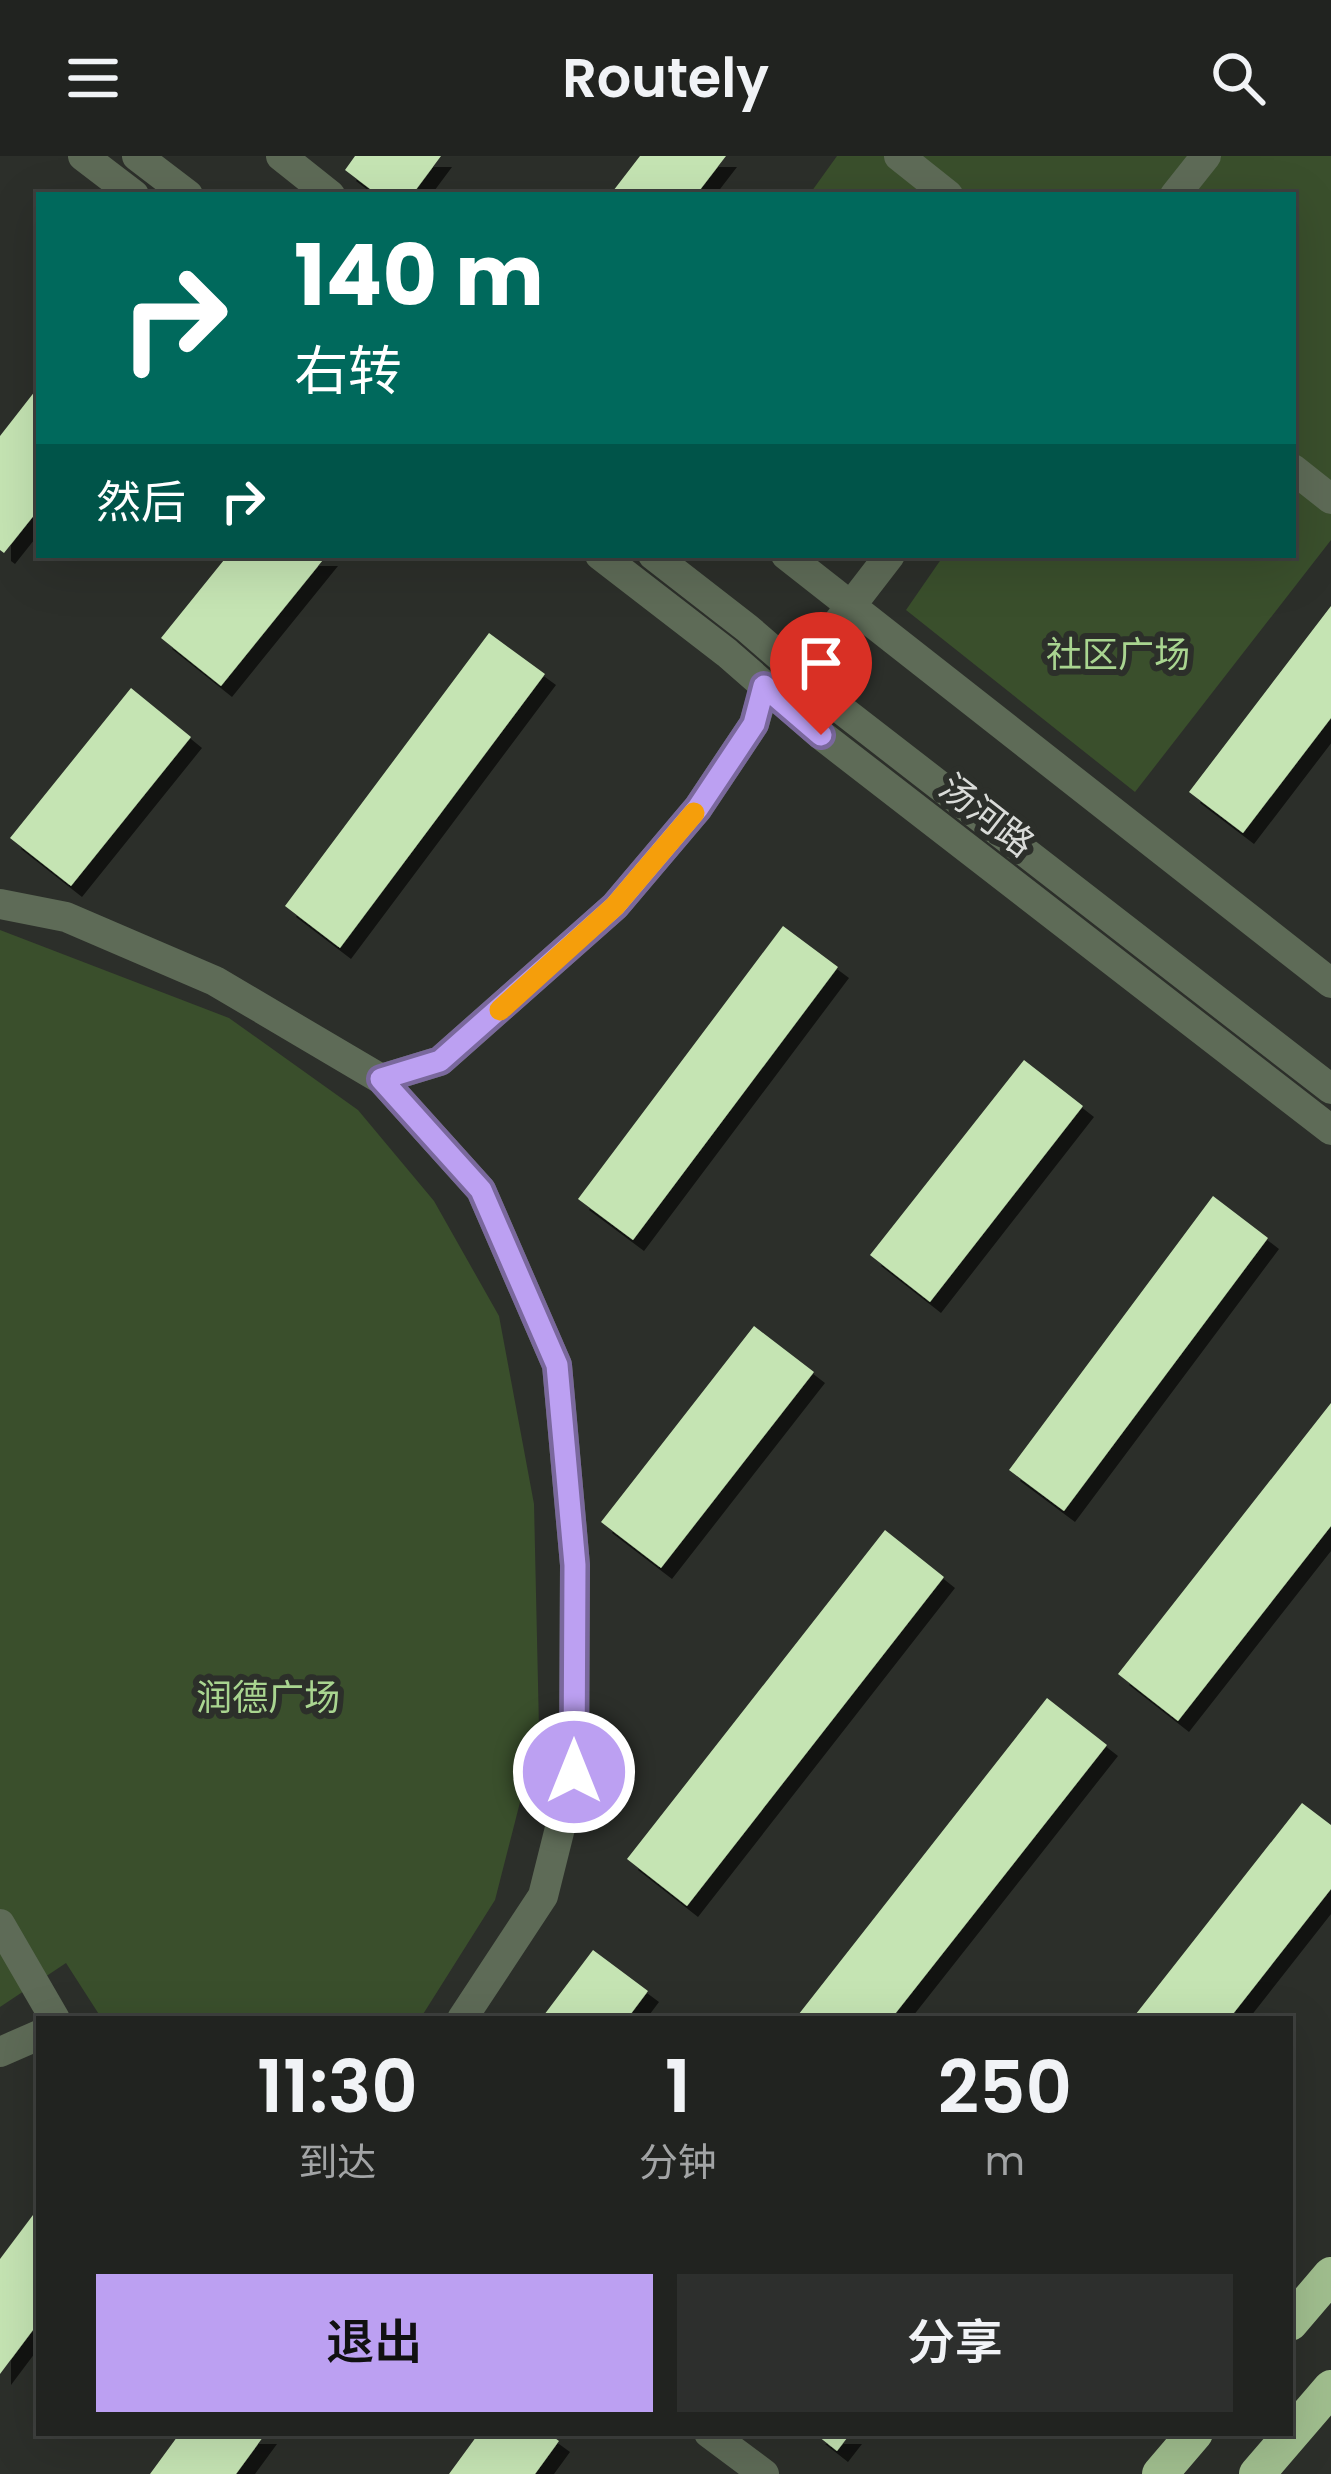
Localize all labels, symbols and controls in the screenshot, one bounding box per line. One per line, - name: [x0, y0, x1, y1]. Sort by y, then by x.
- text: Routely: [562, 40, 769, 116]
- icon: menu: [60, 45, 126, 111]
- icon: search: [1205, 45, 1271, 111]
- text: 140 m: [294, 217, 544, 334]
- icon: right: [96, 240, 252, 396]
- text: 右转: [294, 333, 402, 409]
- icon: right: [210, 468, 276, 534]
- text: 然后: [96, 471, 186, 534]
- pin: [770, 612, 872, 735]
- park label: 社区广场: [1046, 629, 1190, 680]
- icon: arrive: [788, 630, 854, 696]
- street label: 汤河路: [928, 762, 1045, 869]
- park label: 润德广场: [196, 1672, 340, 1723]
- position arrow: [511, 1709, 637, 1835]
- text: 11:30: [257, 2036, 418, 2137]
- text: 1: [665, 2036, 691, 2137]
- text: 250: [938, 2037, 1072, 2138]
- text: m: [985, 2134, 1025, 2189]
- text: 到达: [298, 2135, 376, 2190]
- text: 分钟: [639, 2135, 717, 2190]
- button: 退出: [96, 2274, 653, 2412]
- button: 分享: [677, 2274, 1233, 2412]

